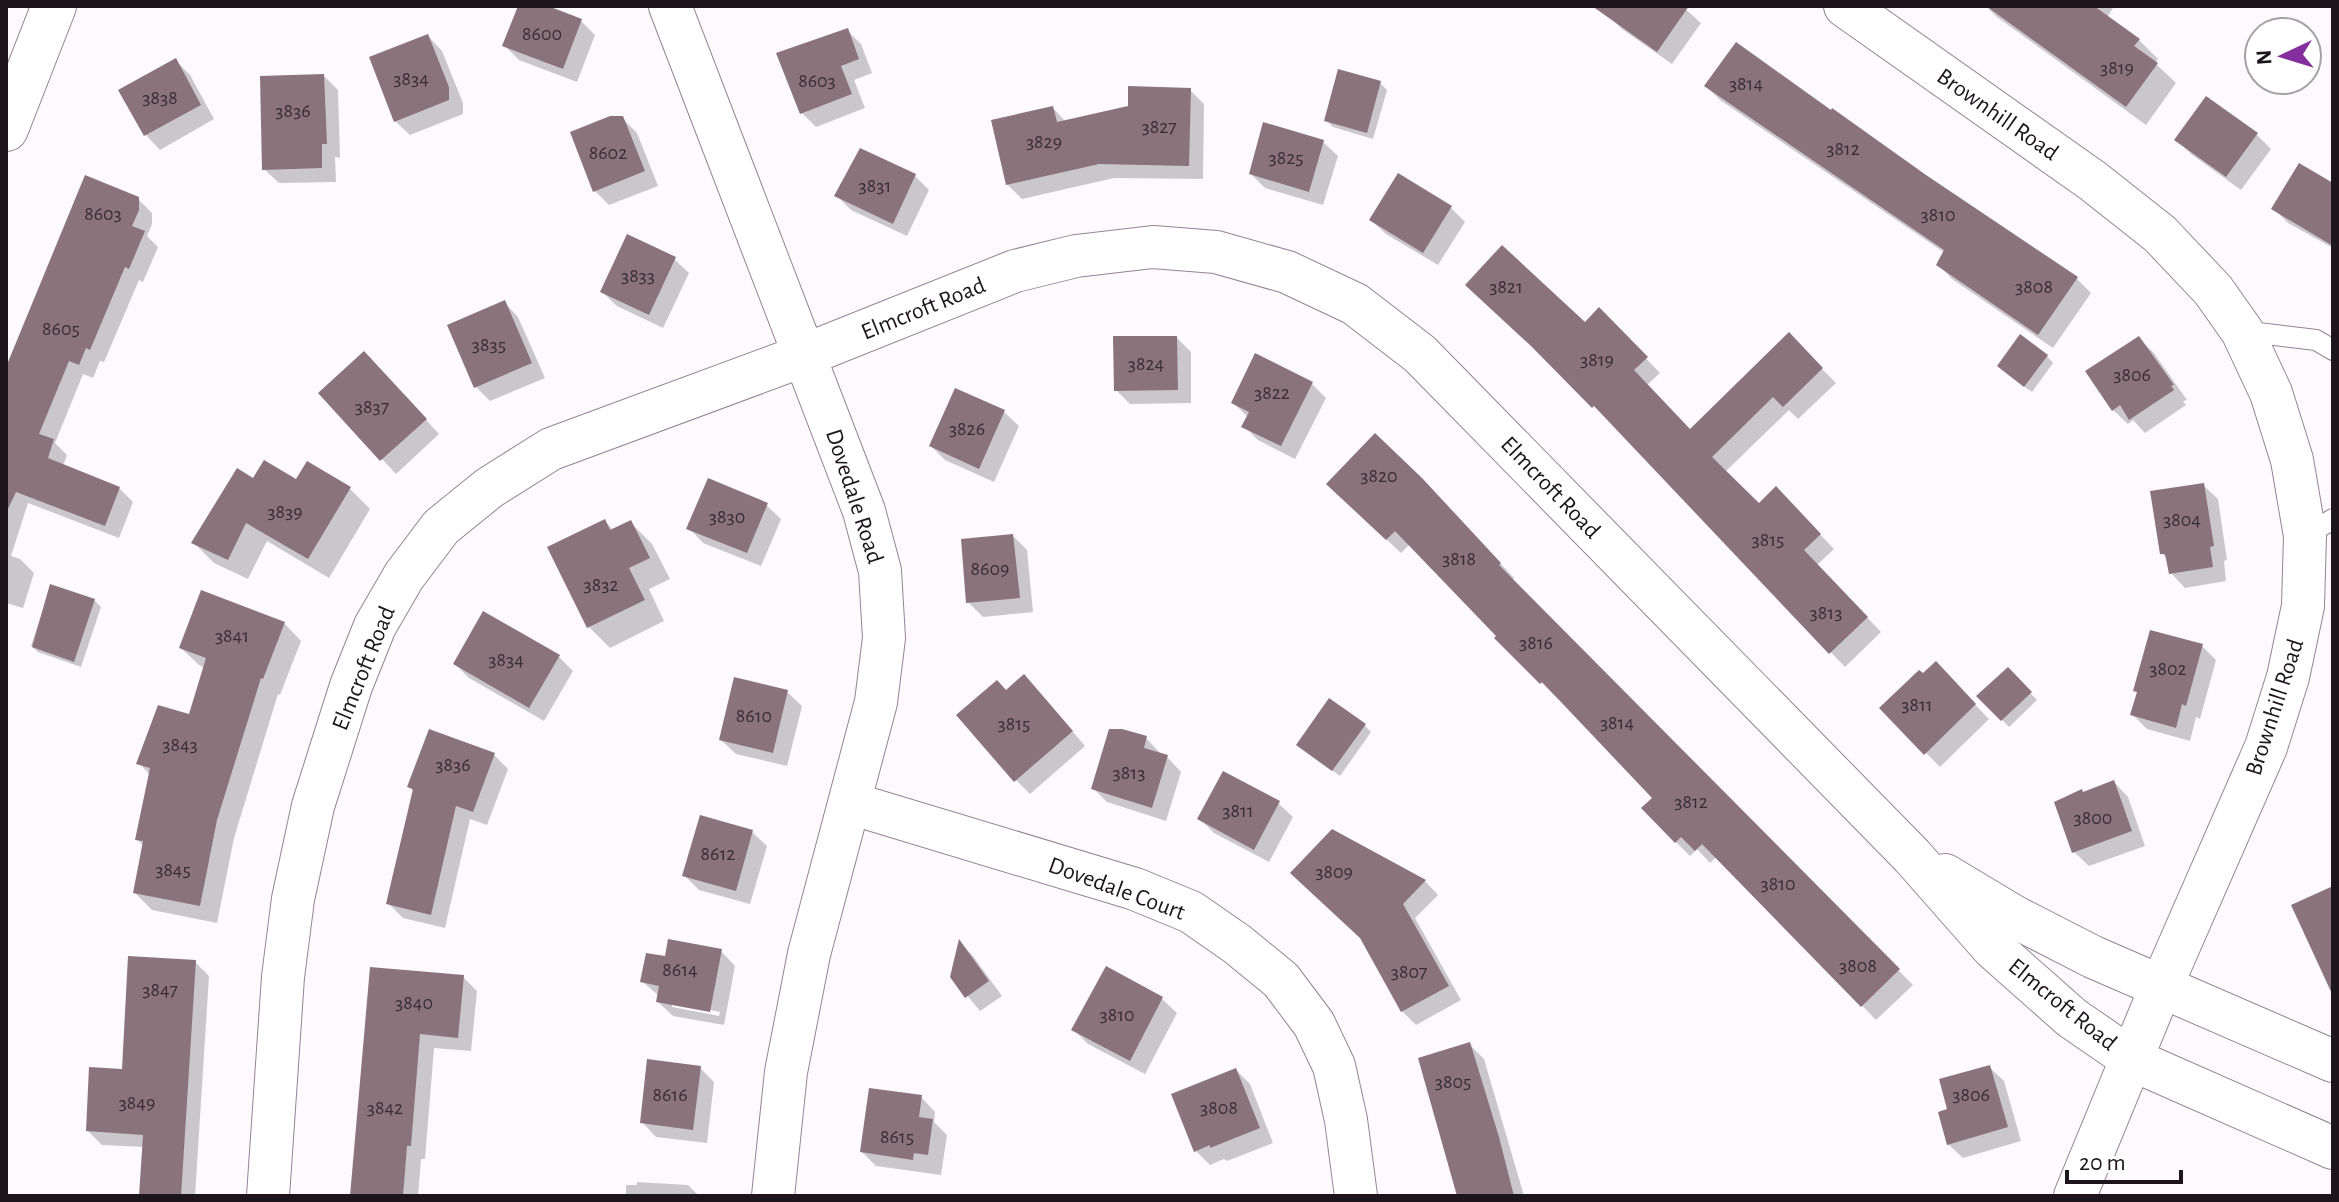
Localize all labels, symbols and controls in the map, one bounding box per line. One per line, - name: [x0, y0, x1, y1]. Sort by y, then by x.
- north arrow: [2243, 16, 2323, 96]
- house number: 8600: [522, 24, 562, 44]
- text: N: [2253, 49, 2276, 66]
- house number: 3819: [2100, 58, 2134, 78]
- street label: Brownhill Road: [1932, 64, 2063, 165]
- house number: 3834: [393, 69, 429, 89]
- house number: 8603: [798, 71, 836, 91]
- house number: 3814: [1729, 74, 1763, 94]
- house number: 3838: [142, 88, 178, 108]
- house number: 3836: [275, 101, 311, 121]
- house number: 3827: [1141, 117, 1177, 137]
- house number: 3829: [1026, 132, 1062, 152]
- house number: 3812: [1826, 139, 1860, 159]
- house number: 8602: [589, 143, 627, 163]
- house number: 3825: [1268, 148, 1304, 168]
- house number: 3831: [859, 176, 891, 196]
- house number: 8603: [84, 204, 122, 224]
- house number: 3810: [1920, 205, 1956, 225]
- house number: 3833: [621, 266, 655, 286]
- street label: Elmcroft Road: [858, 273, 989, 345]
- house number: 3821: [1489, 277, 1523, 297]
- house number: 3808: [2015, 277, 2053, 297]
- house number: 8605: [42, 319, 80, 339]
- house number: 3835: [472, 335, 506, 355]
- house number: 3819: [1580, 350, 1614, 370]
- house number: 3824: [1128, 354, 1164, 374]
- house number: 3806: [2113, 365, 2151, 385]
- house number: 3822: [1254, 383, 1290, 403]
- house number: 3837: [355, 397, 389, 417]
- house number: 3826: [949, 419, 985, 439]
- street label: Dovedale Road: [821, 426, 887, 567]
- street label: Elmcroft Road: [1496, 432, 1605, 543]
- house number: 3820: [1360, 466, 1398, 486]
- house number: 3839: [267, 502, 303, 522]
- house number: 3830: [709, 507, 745, 527]
- house number: 3804: [2163, 510, 2201, 530]
- house number: 3815: [1752, 530, 1784, 550]
- house number: 3818: [1442, 549, 1476, 569]
- house number: 8609: [971, 559, 1009, 579]
- house number: 3832: [583, 575, 619, 595]
- street label: Elmcroft Road: [328, 603, 400, 734]
- house number: 3813: [1810, 603, 1842, 623]
- house number: 3841: [215, 626, 249, 646]
- house number: 3816: [1519, 633, 1553, 653]
- street label: Brownhill Road: [2242, 636, 2308, 779]
- house number: 3834: [488, 650, 524, 670]
- house number: 3802: [2149, 659, 2187, 679]
- house number: 3811: [1901, 695, 1933, 715]
- house number: 8610: [736, 706, 772, 726]
- house number: 3814: [1600, 713, 1634, 733]
- house number: 3815: [998, 714, 1030, 734]
- house number: 3843: [162, 735, 198, 755]
- house number: 3836: [435, 755, 471, 775]
- house number: 3813: [1113, 763, 1145, 783]
- house number: 3812: [1674, 792, 1708, 812]
- house number: 3811: [1222, 801, 1254, 821]
- house number: 3800: [2074, 808, 2112, 828]
- house number: 8612: [701, 844, 735, 864]
- street label: Dovedale Court: [1045, 853, 1189, 925]
- house number: 3845: [155, 860, 191, 880]
- house number: 3809: [1315, 862, 1353, 882]
- house number: 3810: [1760, 874, 1796, 894]
- street label: Elmcroft Road: [2004, 954, 2121, 1055]
- house number: 3808: [1839, 956, 1877, 976]
- house number: 8614: [662, 960, 698, 980]
- house number: 3807: [1391, 962, 1427, 982]
- house number: 3847: [142, 980, 178, 1000]
- house number: 3840: [395, 993, 433, 1013]
- house number: 3810: [1099, 1005, 1135, 1025]
- house number: 3805: [1435, 1072, 1471, 1092]
- house number: 8616: [652, 1085, 688, 1105]
- house number: 3806: [1952, 1085, 1990, 1105]
- house number: 3849: [119, 1093, 155, 1113]
- house number: 3842: [367, 1098, 403, 1118]
- house number: 3808: [1200, 1098, 1238, 1118]
- house number: 8615: [880, 1127, 914, 1147]
- scale bar: [2067, 1134, 2181, 1184]
- text: 20 m: [2079, 1151, 2126, 1175]

